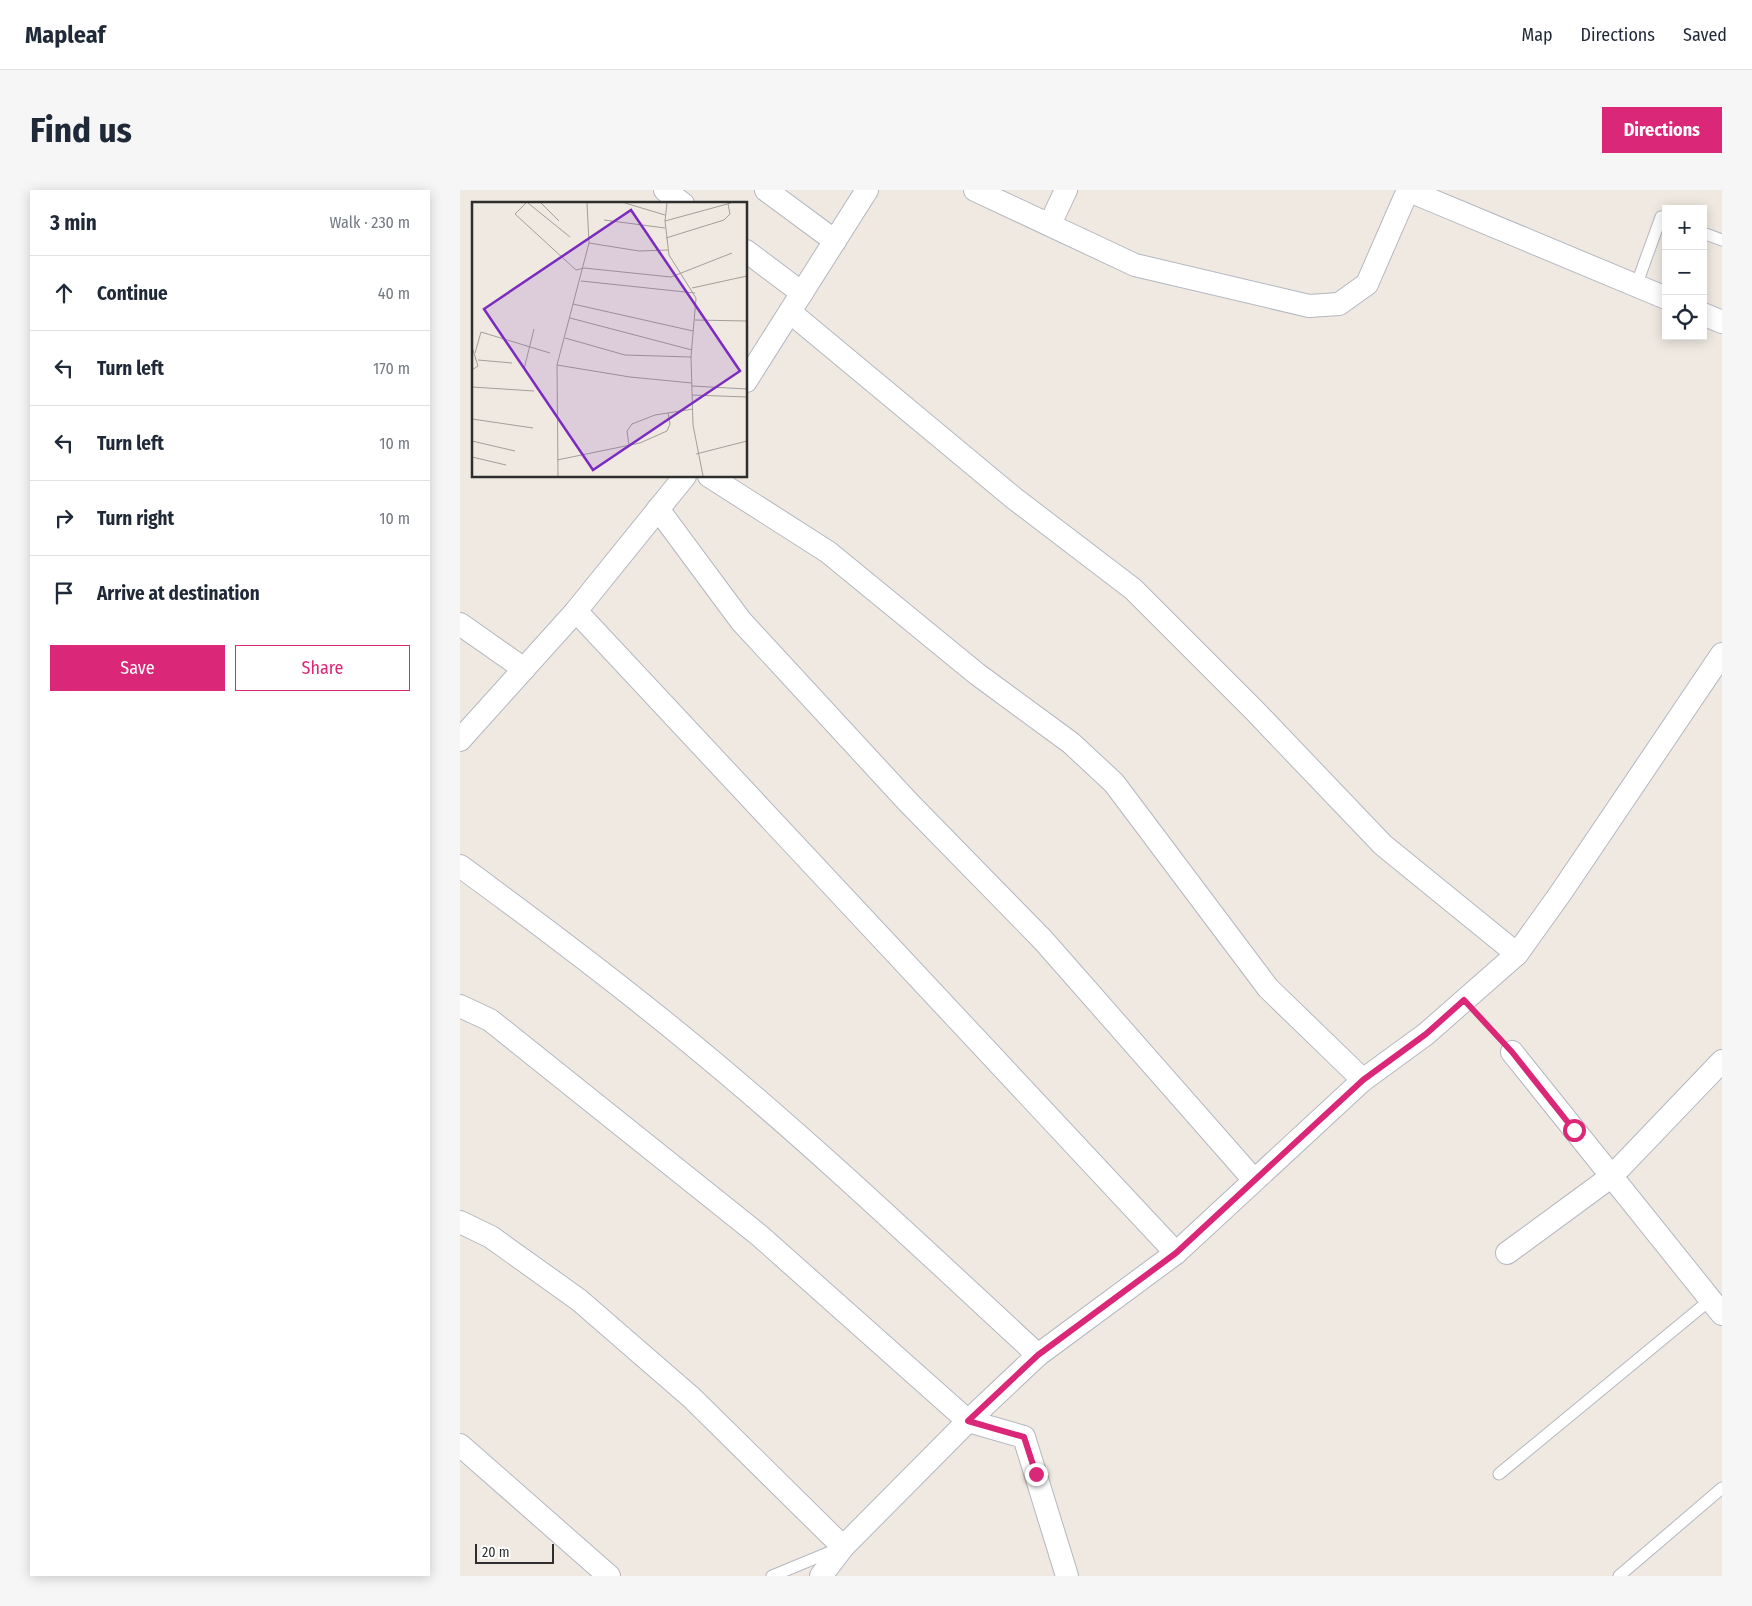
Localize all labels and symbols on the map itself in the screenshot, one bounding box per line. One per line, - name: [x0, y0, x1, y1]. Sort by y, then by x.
- inset map: [472, 202, 748, 478]
- route start: [1563, 1119, 1586, 1142]
- route end: [1025, 1463, 1048, 1486]
- scale bar: [475, 1541, 554, 1564]

